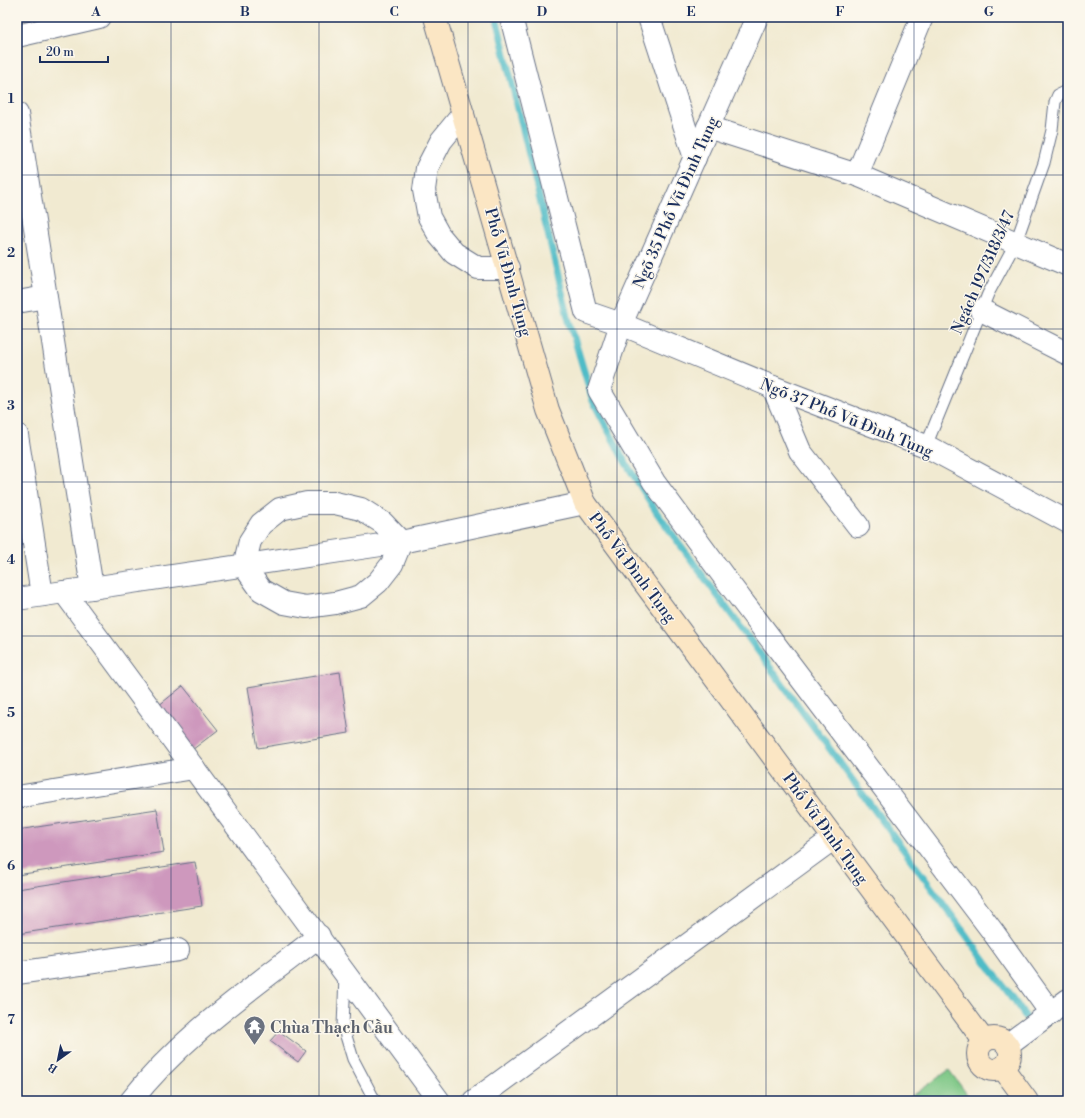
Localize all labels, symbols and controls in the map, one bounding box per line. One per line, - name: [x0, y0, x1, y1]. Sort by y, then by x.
- text: A: [90, 4, 101, 20]
- text: B: [240, 4, 250, 20]
- text: C: [389, 4, 399, 20]
- text: D: [537, 4, 547, 20]
- text: E: [686, 4, 696, 20]
- text: F: [835, 4, 845, 20]
- text: G: [984, 4, 995, 20]
- scale bar: [40, 38, 108, 64]
- text: 20 m: [46, 45, 74, 60]
- text: 1: [8, 91, 15, 107]
- street label: Ngõ 35 Phố Vũ Đình Tụng: [629, 113, 723, 292]
- street label: Phố Vũ Đình Tụng: [480, 206, 536, 340]
- street label: Ngách 197/318/3/47: [947, 208, 1019, 337]
- text: 2: [7, 245, 15, 261]
- street label: Ngõ 37 Phố Vũ Đình Tụng: [757, 374, 937, 462]
- text: 3: [7, 398, 15, 414]
- street label: Phố Vũ Đình Tụng: [584, 509, 681, 627]
- text: 4: [7, 552, 16, 568]
- text: 5: [7, 705, 15, 721]
- street label: Phố Vũ Đình Tụng: [778, 769, 873, 889]
- text: 6: [7, 858, 15, 874]
- text: 7: [7, 1012, 15, 1028]
- temple icon: Chùa Thạch Cầu: [242, 1014, 268, 1047]
- place label: Chùa Thạch Cầu: [270, 1018, 393, 1038]
- north arrow: [38, 1040, 78, 1080]
- text: B: [46, 1059, 60, 1076]

